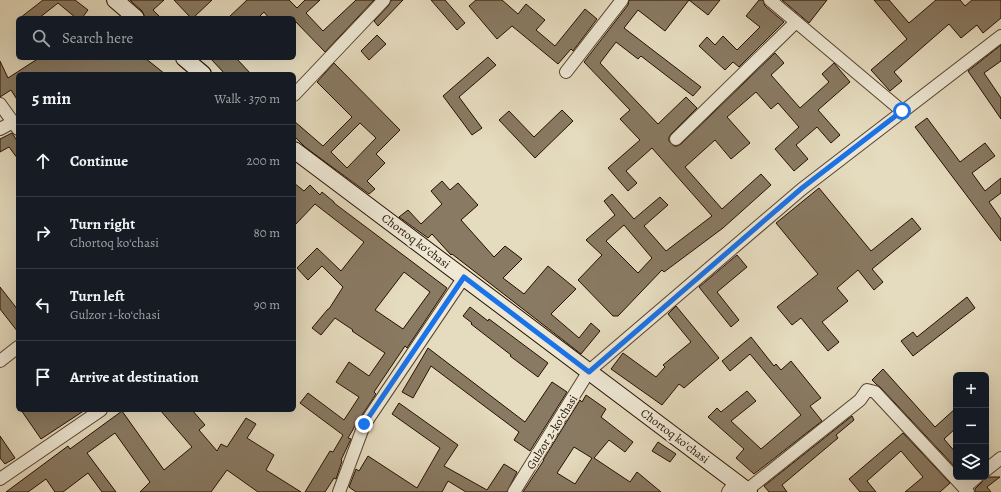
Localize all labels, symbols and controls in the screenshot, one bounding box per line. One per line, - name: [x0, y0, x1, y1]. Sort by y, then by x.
- search box: [16, 16, 296, 60]
- icon: search: [30, 27, 52, 49]
- text: Search here: [62, 28, 133, 48]
- text: 5 min: [32, 87, 71, 110]
- text: Walk · 370 m: [214, 90, 280, 107]
- route start: [893, 102, 911, 120]
- icon: ahead: [32, 150, 54, 172]
- text: Continue: [70, 151, 128, 171]
- text: 200 m: [247, 152, 280, 169]
- street label: Chortoq koʻchasi: [378, 210, 454, 272]
- text: Turn right: [70, 214, 135, 234]
- icon: right: [32, 222, 54, 244]
- text: 80 m: [253, 224, 280, 241]
- text: Chortoq koʻchasi: [70, 234, 159, 251]
- text: Turn left: [70, 286, 125, 306]
- icon: left: [32, 294, 54, 316]
- text: 90 m: [254, 296, 280, 313]
- text: Gulzor 1-koʻchasi: [70, 306, 160, 323]
- icon: arrive: [32, 366, 54, 388]
- text: Arrive at destination: [70, 367, 199, 387]
- map controls: [953, 372, 989, 480]
- button: +: [953, 372, 989, 408]
- street label: Gulzor 2-koʻchasi: [523, 392, 581, 472]
- street label: Chortoq koʻchasi: [637, 405, 713, 467]
- button: −: [953, 408, 989, 444]
- route end: [355, 415, 373, 433]
- button: layers: [953, 444, 989, 480]

